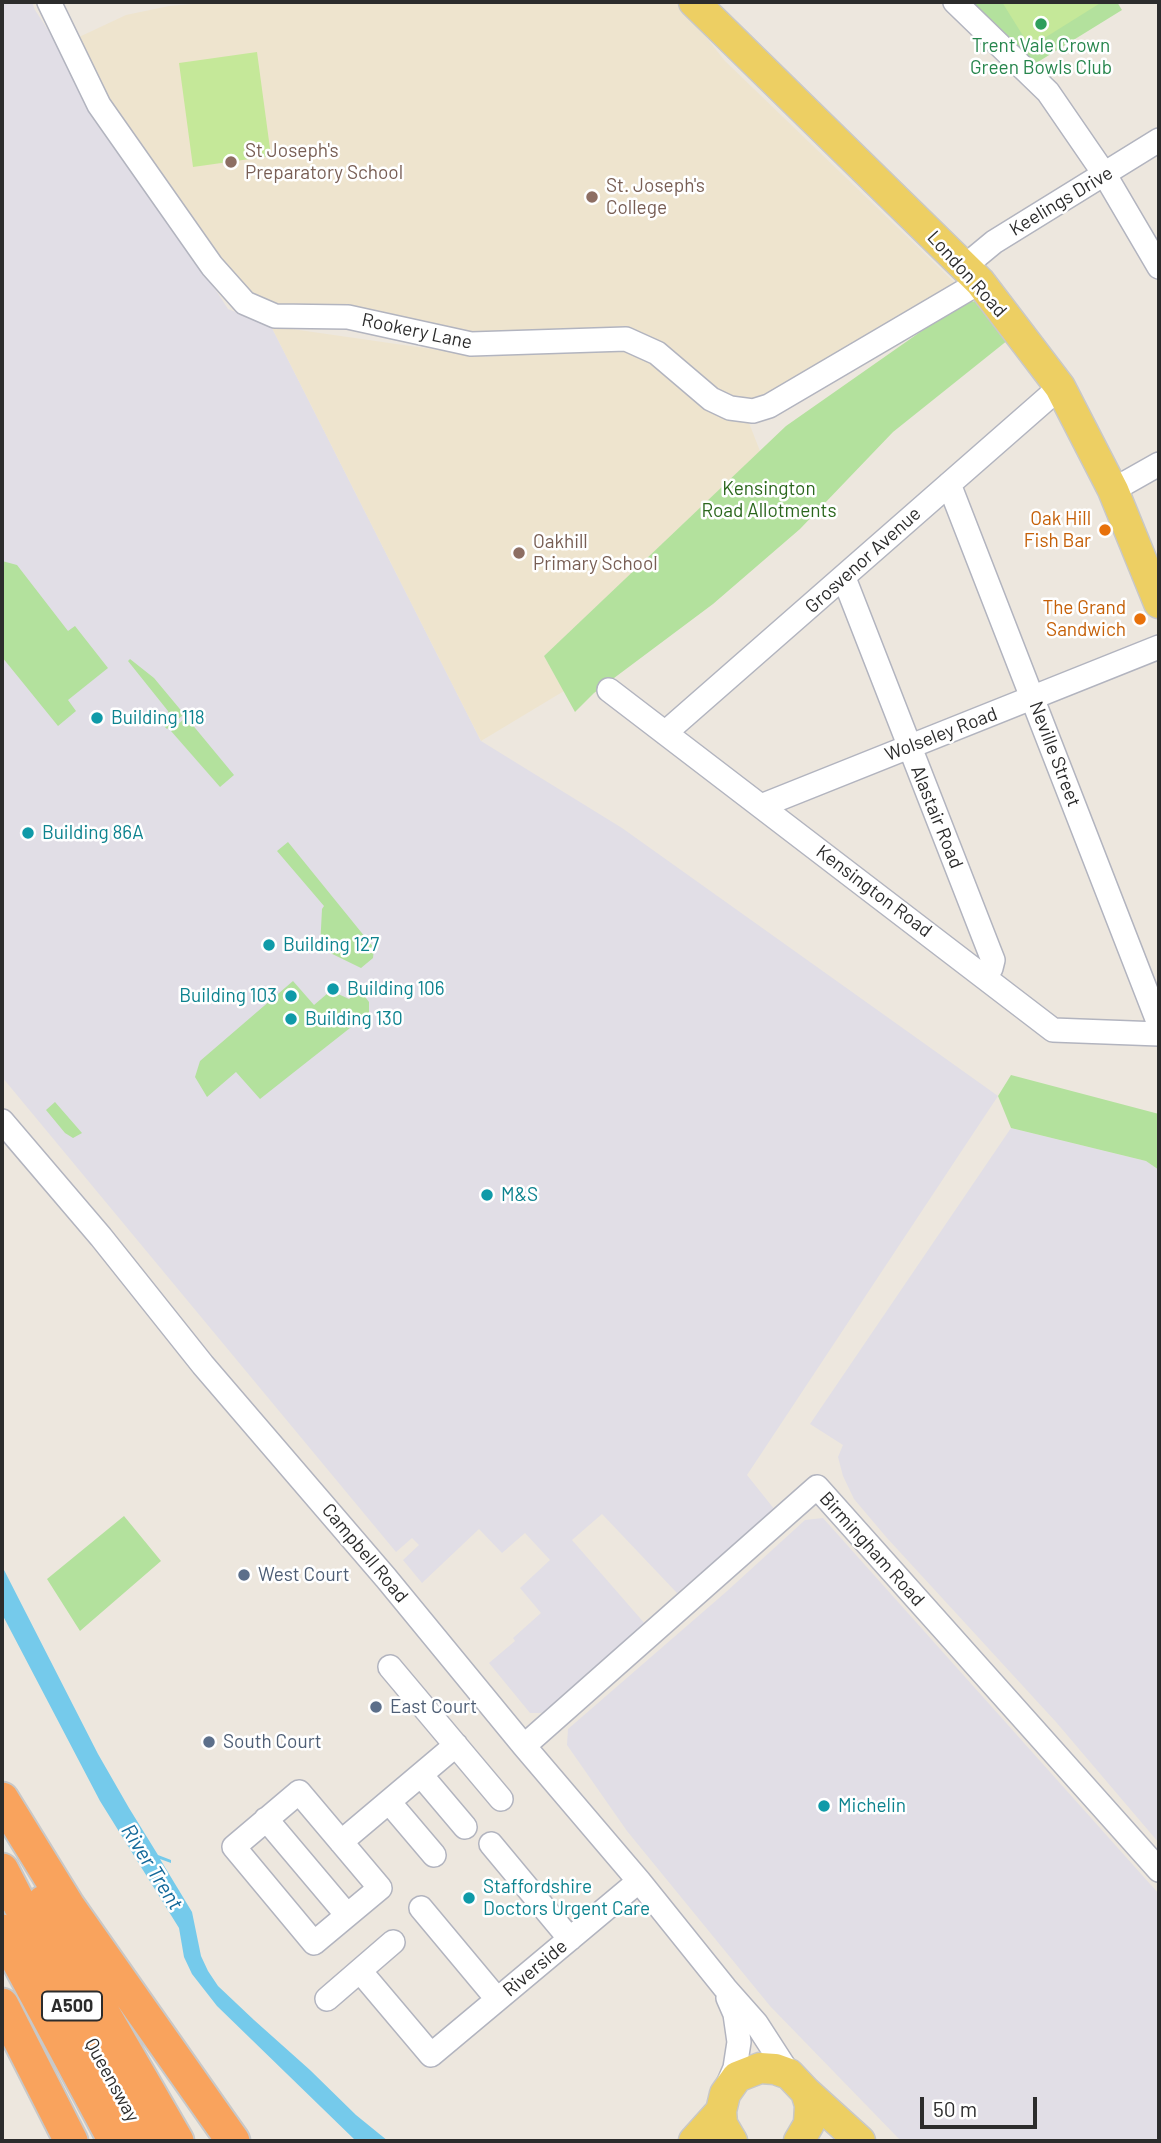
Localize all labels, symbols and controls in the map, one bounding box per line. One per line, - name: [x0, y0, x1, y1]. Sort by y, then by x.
- marker: Trent Vale Crown Green Bowls Club: [1033, 16, 1049, 32]
- place label: Trent Vale Crown Green Bowls Club: [970, 35, 1112, 79]
- place label: St Joseph's Preparatory School: [245, 140, 403, 184]
- marker: St Joseph's Preparatory School: [223, 154, 239, 170]
- street label: Keelings Drive: [1005, 161, 1117, 241]
- place label: St. Joseph's College: [606, 175, 705, 219]
- marker: St. Joseph's College: [584, 189, 600, 205]
- street label: London Road: [922, 226, 1012, 322]
- street label: Rookery Lane: [360, 308, 474, 354]
- park label: Kensington Road Allotments: [701, 478, 837, 522]
- street label: Grosvenor Avenue: [800, 502, 926, 618]
- place label: Oak Hill Fish Bar: [1024, 508, 1091, 552]
- marker: Oak Hill Fish Bar: [1097, 522, 1113, 538]
- place label: Oakhill Primary School: [533, 531, 658, 575]
- marker: Oakhill Primary School: [511, 545, 527, 561]
- place label: The Grand Sandwich: [1042, 597, 1126, 641]
- marker: The Grand Sandwich: [1132, 611, 1148, 627]
- street label: Neville Street: [1024, 698, 1086, 810]
- street label: Wolseley Road: [882, 702, 1000, 766]
- place label: Building 118: [111, 707, 205, 729]
- marker: Building 118: [89, 710, 105, 726]
- street label: Alastair Road: [906, 762, 968, 872]
- place label: Building 86A: [42, 822, 144, 844]
- marker: Building 86A: [20, 825, 36, 841]
- street label: Kensington Road: [812, 840, 936, 942]
- place label: Building 127: [283, 934, 379, 956]
- marker: Building 127: [261, 937, 277, 953]
- place label: Building 106: [347, 978, 445, 1000]
- marker: Building 106: [325, 981, 341, 997]
- place label: Building 103: [179, 985, 277, 1007]
- marker: Building 103: [283, 988, 299, 1004]
- place label: Building 130: [305, 1008, 403, 1030]
- marker: Building 130: [283, 1011, 299, 1027]
- place label: M&S: [501, 1184, 538, 1206]
- marker: M&S: [479, 1187, 495, 1203]
- street label: Birmingham Road: [815, 1487, 929, 1611]
- street label: Campbell Road: [317, 1499, 413, 1607]
- place label: West Court: [258, 1564, 350, 1586]
- marker: West Court: [236, 1567, 252, 1583]
- place label: East Court: [390, 1696, 477, 1718]
- marker: East Court: [368, 1699, 384, 1715]
- place label: South Court: [223, 1731, 322, 1753]
- marker: South Court: [201, 1734, 217, 1750]
- place label: Michelin: [838, 1795, 906, 1817]
- marker: Michelin: [816, 1798, 832, 1814]
- water label: River Trent: [116, 1819, 188, 1915]
- place label: Staffordshire Doctors Urgent Care: [483, 1876, 650, 1920]
- marker: Staffordshire Doctors Urgent Care: [461, 1890, 477, 1906]
- street label: Riverside: [498, 1935, 572, 2001]
- road number: A500: [42, 1992, 102, 2020]
- street label: Queensway: [80, 2034, 144, 2126]
- scale bar: [923, 2084, 1040, 2128]
- text: 50 m: [933, 2096, 977, 2121]

